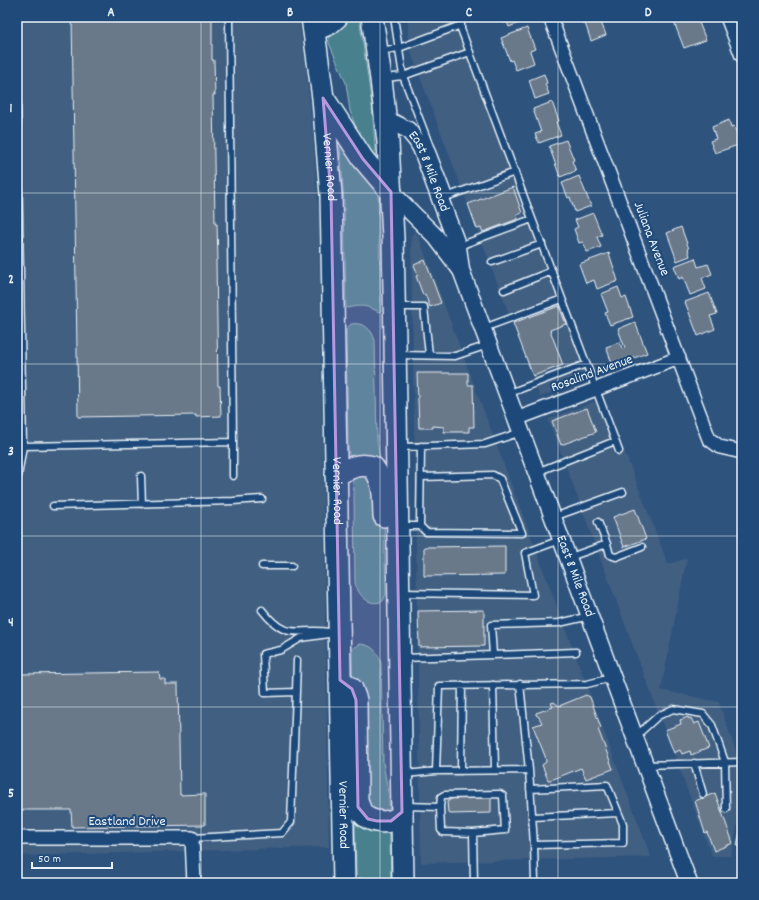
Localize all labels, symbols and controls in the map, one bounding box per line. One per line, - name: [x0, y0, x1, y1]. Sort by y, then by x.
- text: A: [107, 4, 115, 23]
- text: B: [287, 4, 293, 23]
- text: C: [466, 4, 473, 23]
- text: D: [645, 4, 652, 23]
- text: 1: [10, 100, 13, 119]
- street label: East 8 Mile Road: [403, 127, 454, 215]
- street label: Vernier Road: [316, 132, 341, 201]
- street label: Juliana Avenue: [628, 199, 674, 279]
- text: 2: [8, 271, 14, 290]
- street label: Rosalind Avenue: [548, 350, 636, 398]
- text: 3: [8, 443, 14, 462]
- street label: Vernier Road: [326, 457, 347, 525]
- street label: East 8 Mile Road: [551, 532, 599, 620]
- text: 4: [8, 614, 14, 633]
- street label: Vernier Road: [332, 781, 353, 849]
- text: 5: [8, 785, 14, 804]
- street label: Eastland Drive: [88, 812, 166, 832]
- scale bar: [32, 844, 112, 870]
- text: 50 m: [38, 851, 61, 868]

